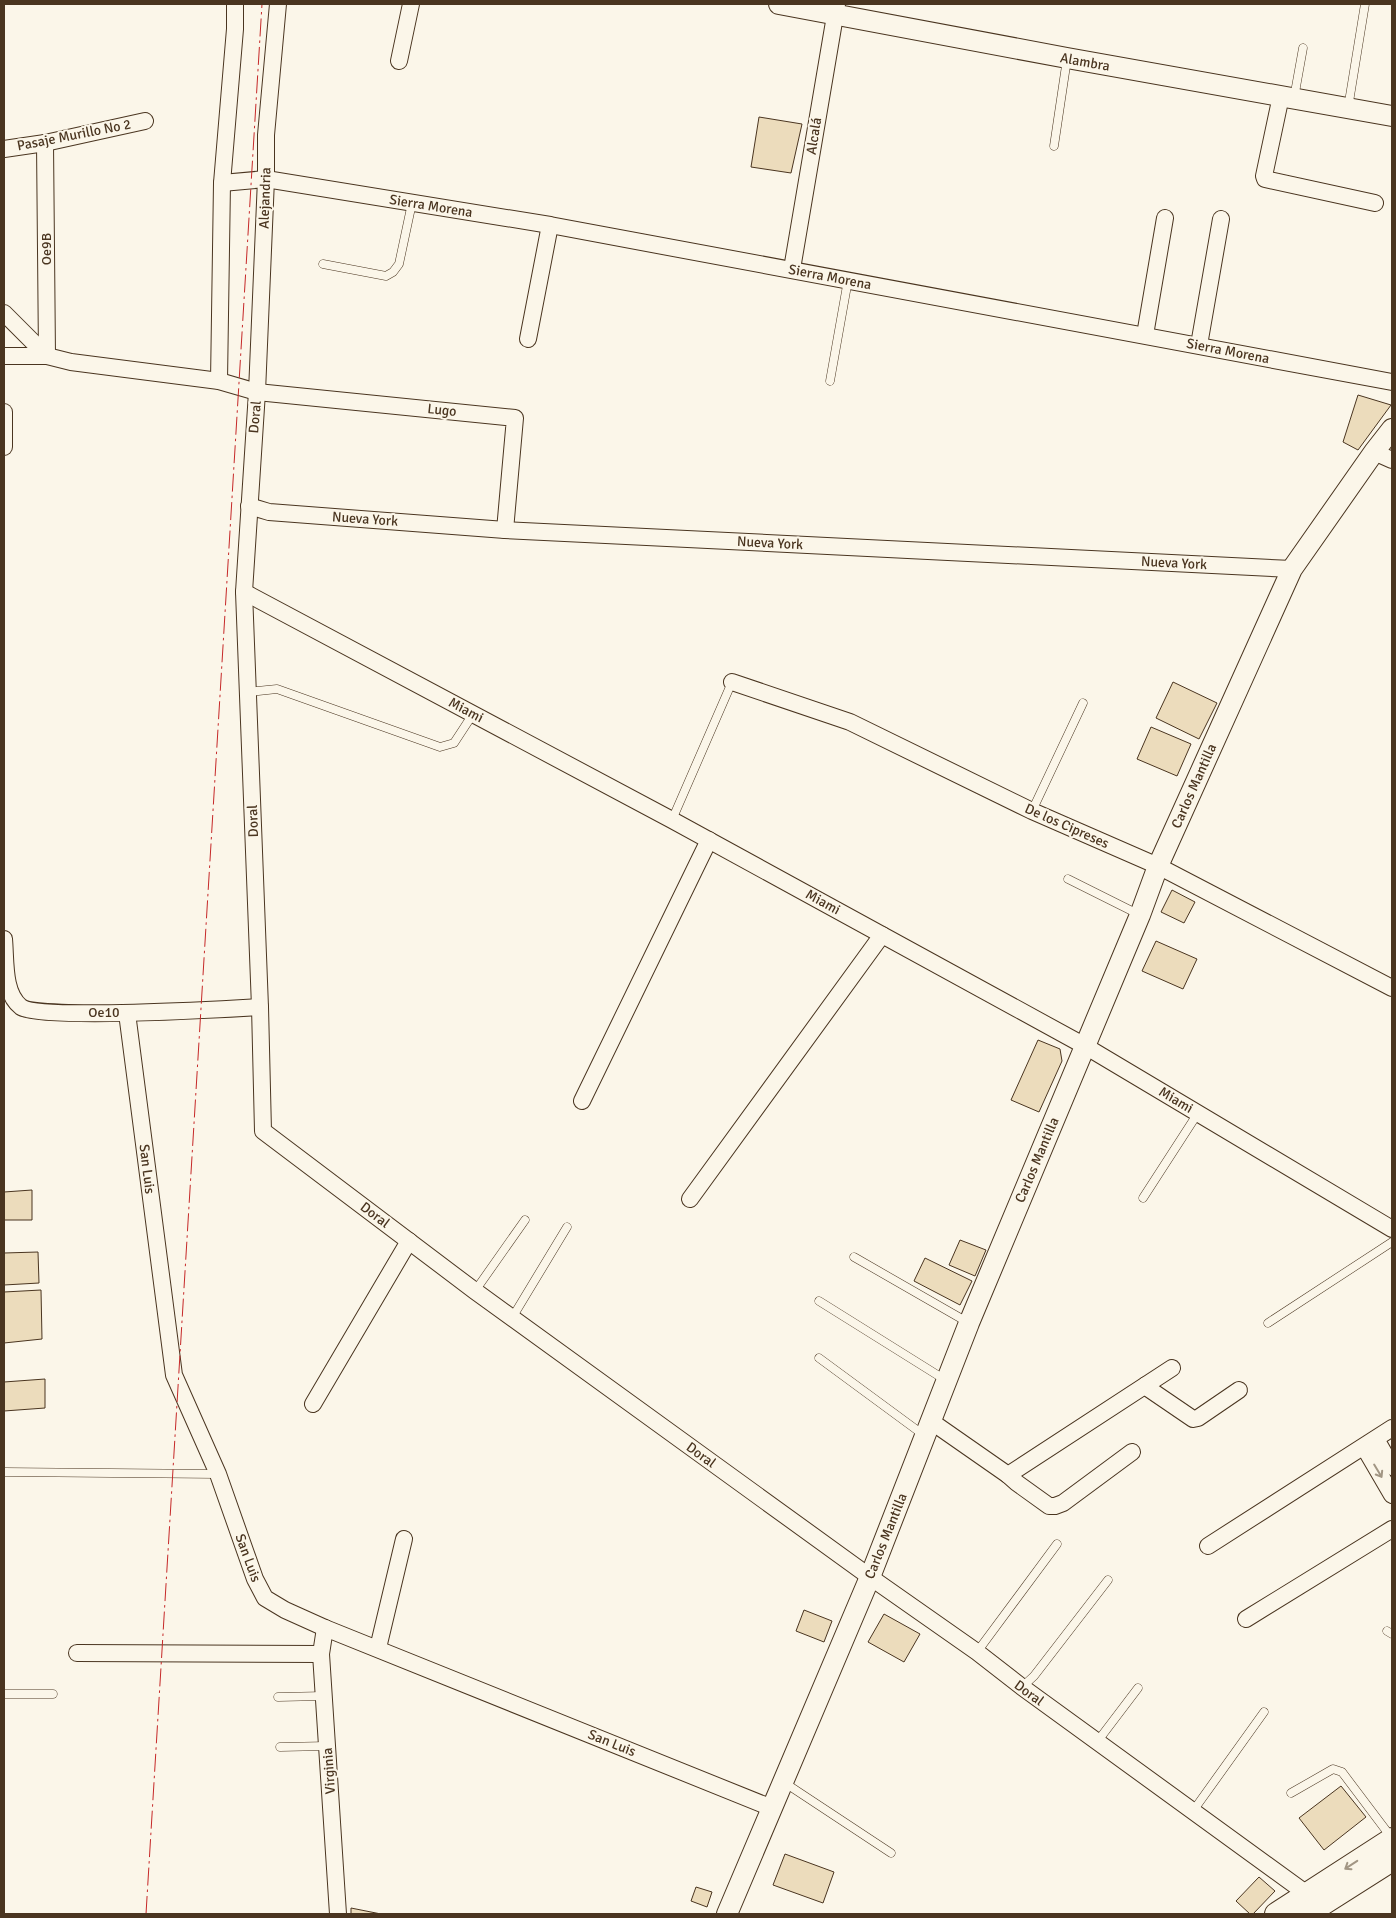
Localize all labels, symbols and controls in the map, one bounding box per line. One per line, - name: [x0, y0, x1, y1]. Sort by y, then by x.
- street label: Alambra: [1059, 49, 1111, 75]
- street label: Pasaje Murillo No 2: [16, 116, 132, 154]
- street label: Alcalá: [803, 116, 825, 156]
- street label: Alejandria: [255, 167, 275, 229]
- street label: Sierra Morena: [388, 191, 474, 221]
- street label: Oe9B: [38, 233, 55, 265]
- street label: Sierra Morena: [787, 261, 873, 293]
- street label: Sierra Morena: [1185, 335, 1271, 367]
- street label: Doral: [245, 400, 265, 434]
- street label: Lugo: [427, 400, 457, 420]
- street label: Nueva York: [331, 508, 399, 530]
- street label: Nueva York: [736, 533, 804, 553]
- street label: Nueva York: [1140, 553, 1208, 573]
- street label: Miami: [446, 694, 486, 726]
- street label: Carlos Mantilla: [1168, 741, 1220, 831]
- street label: De los Cipreses: [1022, 800, 1112, 852]
- street label: Doral: [244, 804, 262, 838]
- street label: Miami: [803, 886, 843, 918]
- street label: Oe10: [88, 1004, 120, 1021]
- street label: Miami: [1156, 1083, 1196, 1117]
- street label: Carlos Mantilla: [1011, 1115, 1063, 1205]
- street label: San Luis: [136, 1143, 158, 1195]
- street label: Doral: [357, 1198, 393, 1232]
- street label: Doral: [683, 1439, 719, 1471]
- one-way arrow: [1373, 1463, 1383, 1477]
- street label: Carlos Mantilla: [861, 1491, 911, 1581]
- street label: San Luis: [231, 1532, 265, 1584]
- street label: Doral: [1011, 1677, 1047, 1709]
- street label: San Luis: [586, 1726, 638, 1760]
- street label: Virginia: [319, 1747, 339, 1795]
- one-way arrow: [1345, 1861, 1359, 1871]

